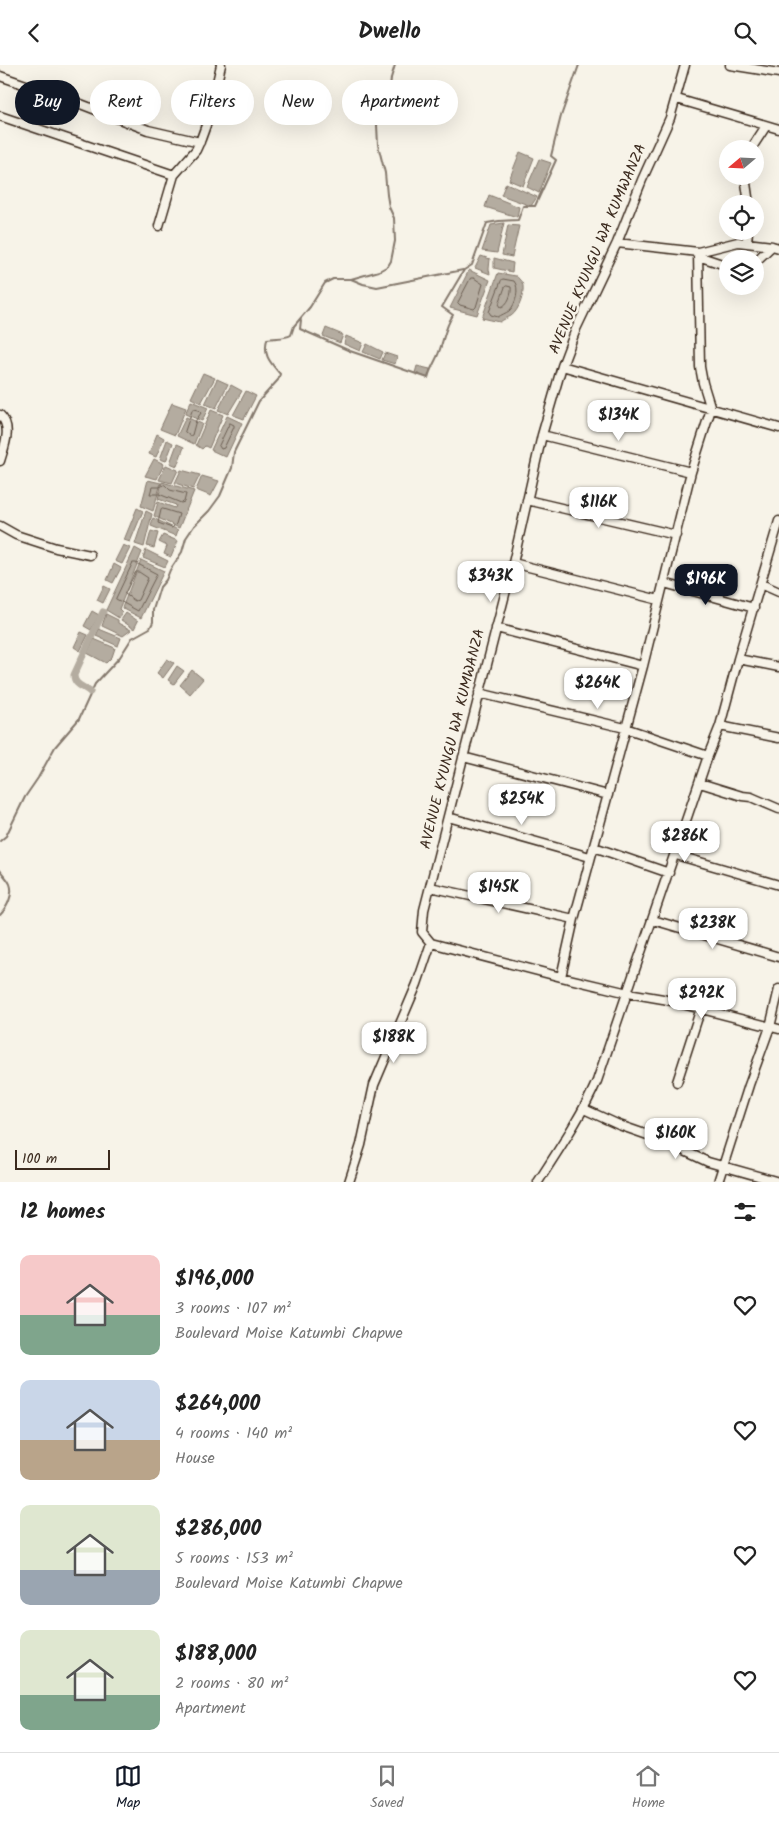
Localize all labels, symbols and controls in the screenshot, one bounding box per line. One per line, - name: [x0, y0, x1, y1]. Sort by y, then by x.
- text: Dwello: [358, 15, 421, 50]
- icon: back: [20, 19, 48, 47]
- icon: search: [731, 19, 759, 47]
- chip: Buy: [15, 80, 80, 125]
- chip: Rent: [90, 80, 161, 125]
- chip: Filters: [171, 80, 254, 125]
- chip: New: [264, 80, 332, 125]
- chip: Apartment: [342, 80, 458, 125]
- street label: AVENUE KYUNGU WA KUMWANZA: [543, 140, 653, 358]
- north arrow: [719, 140, 764, 185]
- map controls: [719, 140, 764, 295]
- button: locate: [719, 195, 764, 240]
- button: layers: [719, 250, 764, 295]
- pin: $134K: [584, 399, 654, 442]
- text: $134K: [598, 403, 640, 428]
- pin: $116K: [564, 487, 634, 529]
- text: $116K: [580, 490, 618, 515]
- pin: $343K: [456, 561, 526, 603]
- pin: $196K: [671, 563, 741, 606]
- text: $343K: [468, 564, 514, 589]
- text: $196K: [686, 567, 726, 592]
- street label: AVENUE KYUNGU WA KUMWANZA: [414, 626, 492, 852]
- pin: $264K: [563, 667, 633, 710]
- text: $264K: [575, 671, 621, 696]
- pin: $254K: [487, 783, 557, 826]
- text: $254K: [499, 787, 545, 812]
- pin: $286K: [650, 821, 720, 863]
- text: $286K: [662, 824, 708, 849]
- pin: $145K: [464, 871, 534, 914]
- text: $145K: [479, 875, 519, 900]
- pin: $238K: [678, 907, 748, 950]
- text: $238K: [690, 911, 736, 936]
- pin: $292K: [667, 977, 737, 1020]
- text: $292K: [679, 981, 725, 1006]
- pin: $188K: [359, 1021, 429, 1064]
- text: $188K: [373, 1025, 415, 1050]
- pin: $160K: [641, 1117, 711, 1160]
- text: $160K: [656, 1121, 696, 1146]
- scale bar: [15, 1147, 110, 1170]
- text: 100 m: [22, 1148, 57, 1170]
- text: 12 homes: [20, 1196, 105, 1229]
- icon: filters: [731, 1198, 759, 1226]
- text: $196,000: [175, 1263, 254, 1296]
- icon: home: [60, 1275, 120, 1335]
- icon: heart: [731, 1291, 759, 1319]
- text: 3 rooms · 107 m²: [175, 1296, 291, 1321]
- text: Boulevard Moise Katumbi Chapwe: [175, 1321, 403, 1346]
- text: $264,000: [175, 1388, 260, 1421]
- icon: home: [60, 1400, 120, 1460]
- icon: heart: [731, 1416, 759, 1444]
- text: 4 rooms · 140 m²: [175, 1421, 292, 1446]
- text: House: [175, 1446, 215, 1471]
- text: $286,000: [175, 1513, 261, 1546]
- icon: home: [60, 1525, 120, 1585]
- icon: heart: [731, 1541, 759, 1569]
- text: 5 rooms · 153 m²: [175, 1546, 293, 1571]
- text: Boulevard Moise Katumbi Chapwe: [175, 1571, 403, 1596]
- text: $188,000: [175, 1638, 256, 1671]
- icon: home: [60, 1650, 120, 1710]
- icon: heart: [731, 1666, 759, 1694]
- text: 2 rooms · 80 m²: [175, 1671, 288, 1696]
- text: Apartment: [175, 1696, 246, 1721]
- tab: Map: [114, 1762, 142, 1814]
- tab: Saved: [370, 1762, 404, 1814]
- tab: Home: [632, 1762, 665, 1814]

